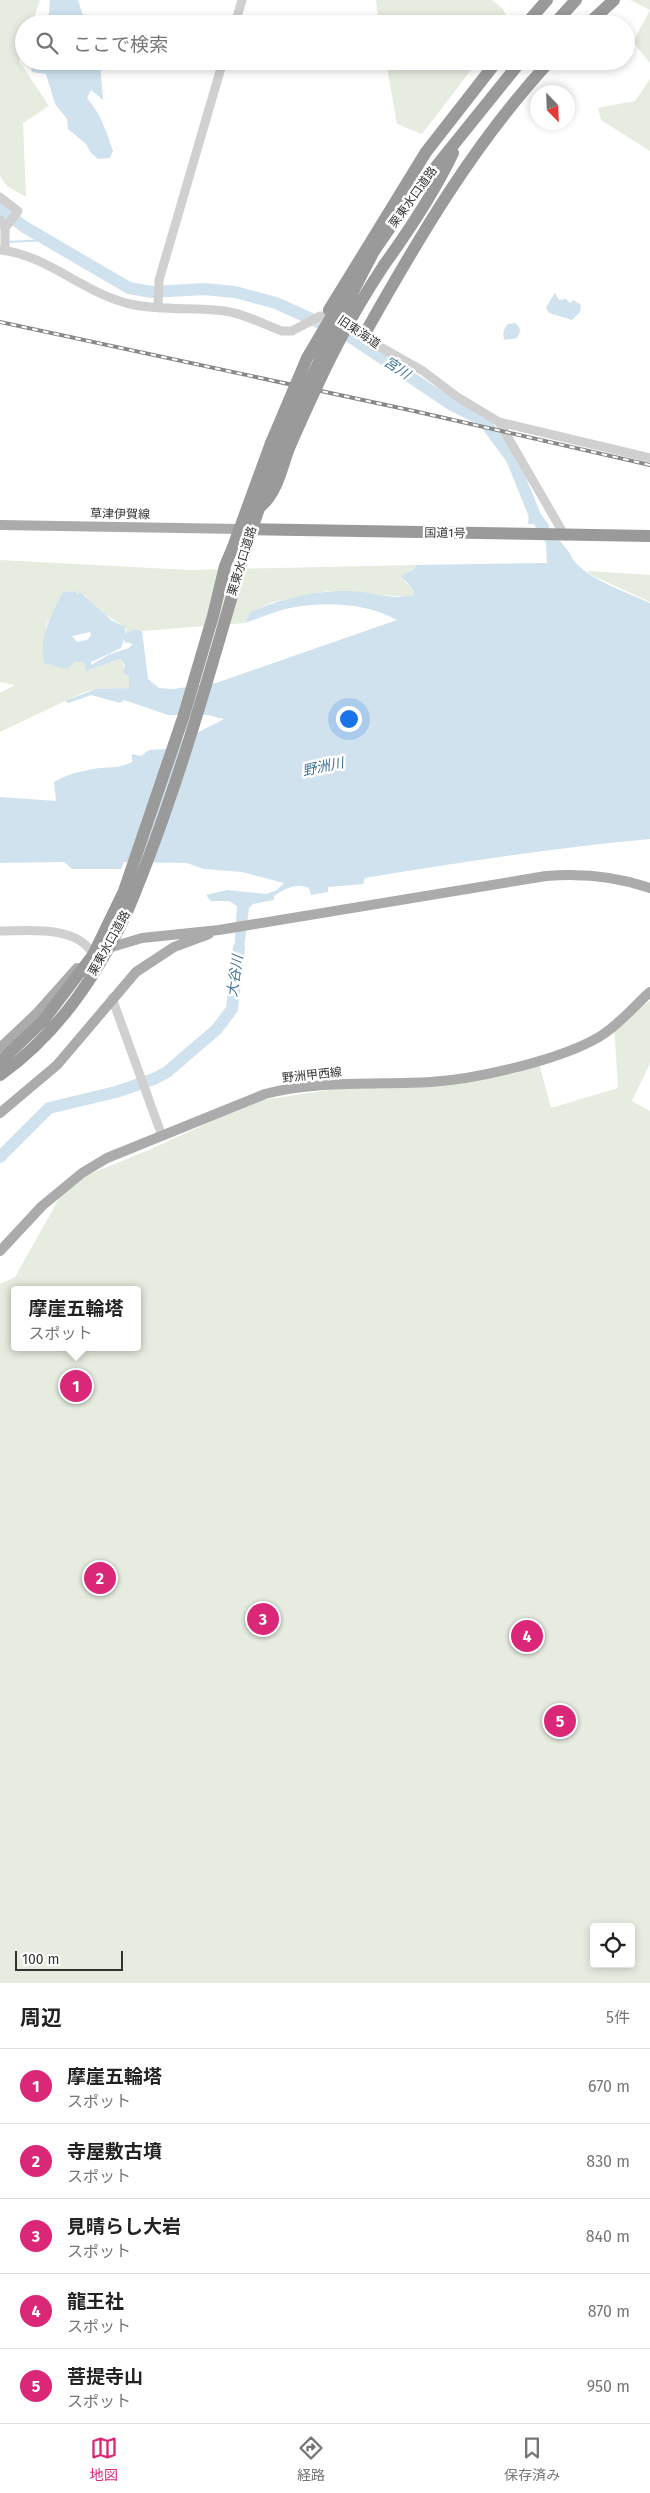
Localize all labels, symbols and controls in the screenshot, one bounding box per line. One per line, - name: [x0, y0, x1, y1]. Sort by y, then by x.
- search box: [15, 15, 635, 70]
- icon: search: [33, 29, 61, 57]
- text: ここで検索: [73, 33, 168, 56]
- north arrow: [530, 85, 575, 130]
- street label: 栗東水口道路: [386, 164, 440, 230]
- street label: 旧東海道: [335, 313, 383, 351]
- water label: 宮川: [381, 353, 415, 384]
- street label: 草津伊賀線: [90, 506, 150, 522]
- street label: 栗東水口道路: [225, 525, 259, 597]
- street label: 国道1号: [424, 526, 466, 540]
- your location: [336, 706, 362, 732]
- water label: 野洲川: [301, 754, 347, 780]
- street label: 栗東水口道路: [85, 908, 133, 978]
- water label: 大谷川: [224, 952, 247, 998]
- street label: 野洲甲西線: [281, 1065, 343, 1085]
- popup: [11, 1286, 141, 1351]
- text: 摩崖五輪塔: [28, 1297, 124, 1320]
- text: スポット: [28, 1324, 93, 1343]
- pin: 1: [60, 1367, 92, 1405]
- pin: 2: [84, 1559, 116, 1597]
- pin: 3: [247, 1600, 279, 1638]
- pin: 4: [511, 1617, 543, 1655]
- pin: 5: [544, 1702, 576, 1740]
- map controls: [590, 1923, 635, 1968]
- button: locate: [590, 1923, 635, 1968]
- scale bar: [15, 1948, 122, 1971]
- text: 100 m: [22, 1951, 59, 1968]
- text: 周辺: [20, 2005, 62, 2031]
- text: 5件: [606, 2008, 630, 2027]
- text: 摩崖五輪塔: [67, 2065, 162, 2088]
- text: 1: [32, 2077, 40, 2096]
- text: 670 m: [588, 2077, 630, 2096]
- text: スポット: [67, 2092, 131, 2111]
- text: 寺屋敷古墳: [67, 2140, 162, 2163]
- text: 2: [32, 2152, 40, 2171]
- text: 830 m: [586, 2152, 630, 2171]
- text: スポット: [67, 2167, 131, 2186]
- text: 見晴らし大岩: [67, 2215, 181, 2238]
- text: 3: [32, 2227, 40, 2246]
- text: 840 m: [586, 2227, 630, 2246]
- text: スポット: [67, 2242, 131, 2261]
- text: 龍王社: [67, 2290, 124, 2313]
- text: 4: [31, 2302, 41, 2321]
- text: 870 m: [588, 2302, 630, 2321]
- text: スポット: [67, 2317, 131, 2336]
- text: 菩提寺山: [67, 2365, 143, 2388]
- text: 5: [32, 2377, 40, 2396]
- text: 950 m: [587, 2377, 630, 2396]
- text: スポット: [67, 2392, 131, 2411]
- tab: 地図: [90, 2434, 118, 2484]
- tab: 経路: [297, 2434, 325, 2484]
- tab: 保存済み: [504, 2434, 560, 2484]

